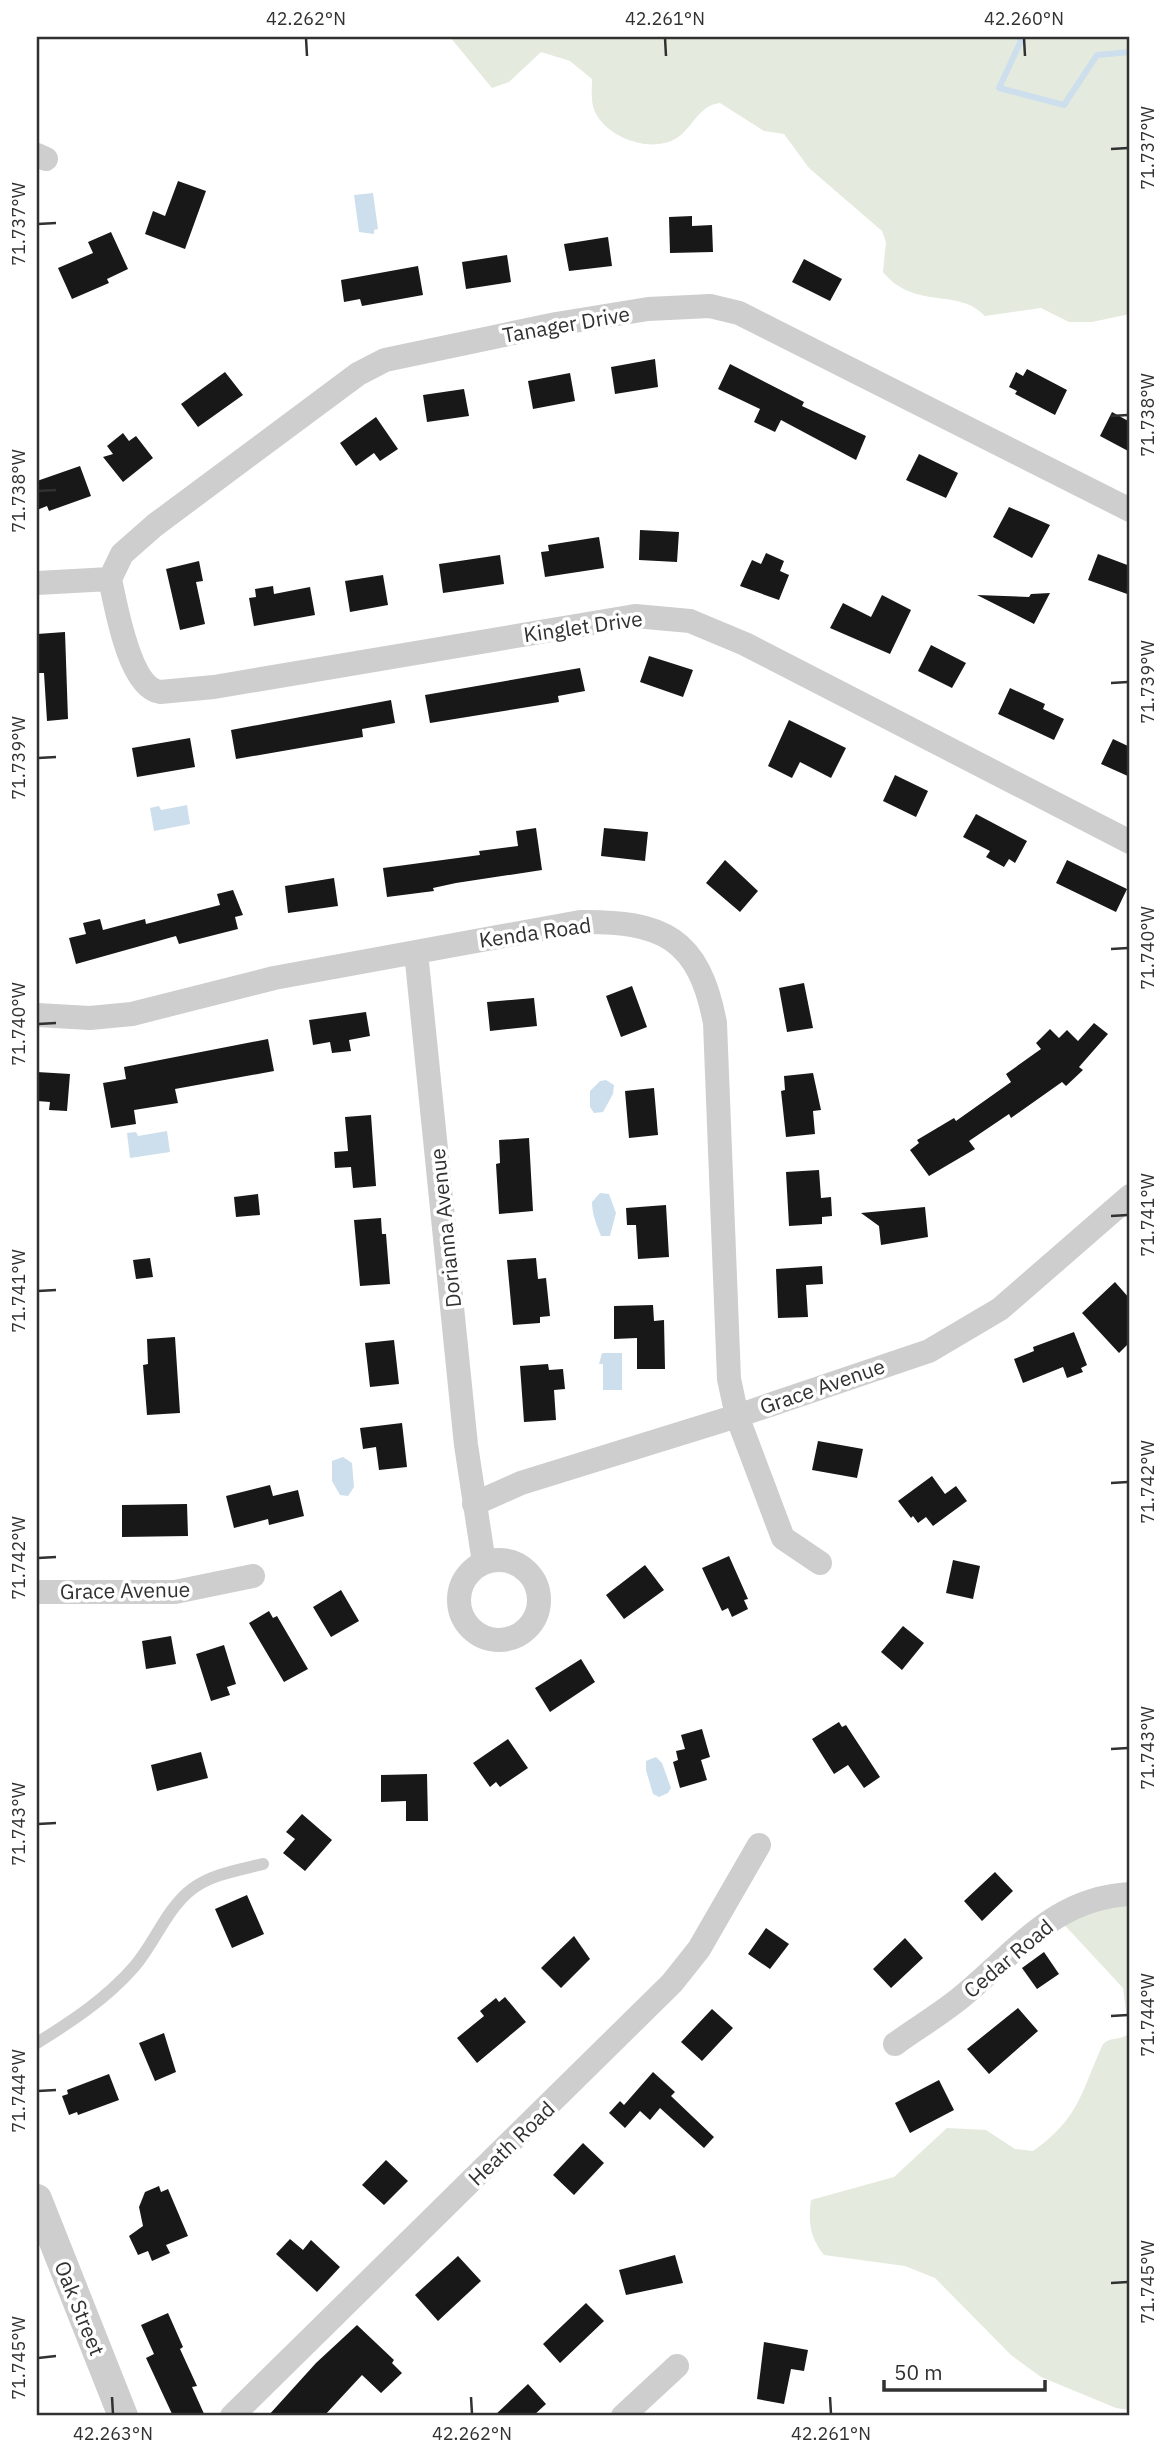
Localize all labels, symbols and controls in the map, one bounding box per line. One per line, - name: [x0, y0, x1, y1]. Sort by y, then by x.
- text: 42.262°N: [266, 7, 346, 30]
- text: 42.261°N: [625, 7, 705, 30]
- text: 42.260°N: [984, 7, 1064, 30]
- text: 71.737°W: [1136, 106, 1159, 190]
- text: 71.737°W: [7, 182, 30, 266]
- street label: Tanager Drive: [500, 299, 632, 349]
- text: 71.738°W: [1136, 373, 1159, 457]
- text: 71.738°W: [7, 449, 30, 533]
- street label: Kinglet Drive: [522, 604, 644, 648]
- text: 71.739°W: [1136, 640, 1159, 724]
- text: 71.739°W: [7, 716, 30, 800]
- text: 71.740°W: [1136, 906, 1159, 990]
- street label: Kenda Road: [477, 910, 593, 954]
- text: 71.740°W: [7, 982, 30, 1066]
- street label: Dorianna Avenue: [423, 1147, 467, 1309]
- text: 71.741°W: [1136, 1173, 1159, 1257]
- text: 71.741°W: [7, 1249, 30, 1333]
- street label: Grace Avenue: [756, 1352, 888, 1420]
- text: 71.742°W: [1136, 1440, 1159, 1524]
- text: 71.742°W: [7, 1516, 30, 1600]
- street label: Grace Avenue: [60, 1575, 190, 1605]
- text: 71.743°W: [1136, 1706, 1159, 1790]
- text: 71.743°W: [7, 1782, 30, 1866]
- street label: Cedar Road: [957, 1912, 1059, 2004]
- text: 71.744°W: [1136, 1973, 1159, 2057]
- text: 71.744°W: [7, 2049, 30, 2133]
- street label: Heath Road: [462, 2095, 560, 2191]
- text: 71.745°W: [1136, 2240, 1159, 2324]
- street label: Oak Street: [48, 2257, 112, 2359]
- text: 71.745°W: [7, 2316, 30, 2400]
- scale bar: [884, 2348, 1044, 2392]
- text: 50 m: [894, 2358, 943, 2386]
- text: 42.263°N: [73, 2422, 153, 2445]
- text: 42.262°N: [432, 2422, 512, 2445]
- text: 42.261°N: [791, 2422, 871, 2445]

